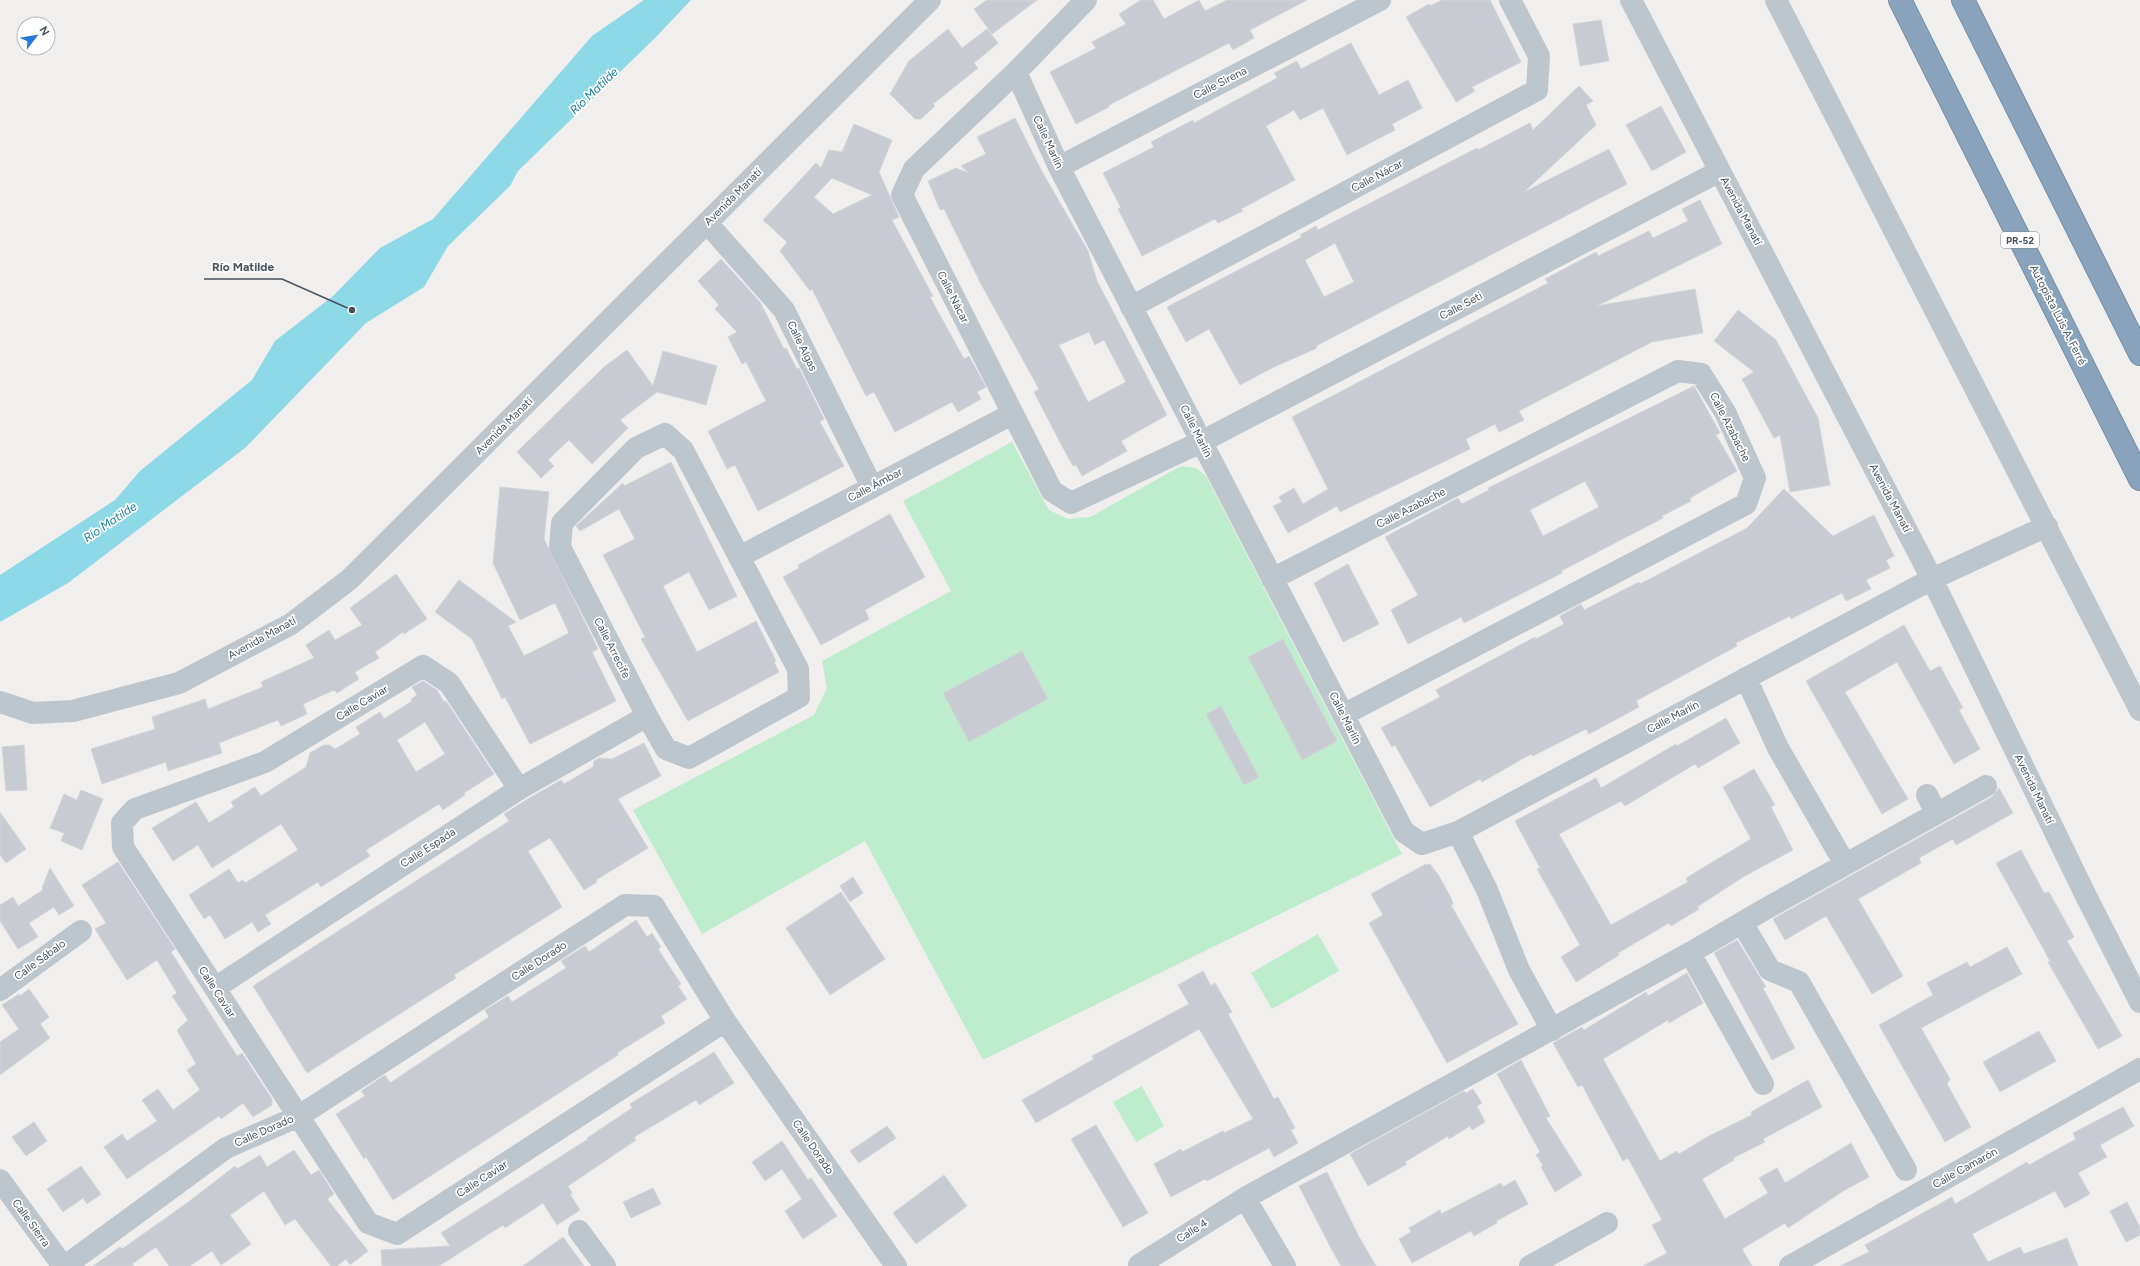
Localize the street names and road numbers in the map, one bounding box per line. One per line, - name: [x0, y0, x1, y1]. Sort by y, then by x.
- street label: Calle Sirena: [1191, 64, 1249, 102]
- street label: Calle Marlín: [1030, 113, 1066, 171]
- street label: Calle Nácar: [1349, 157, 1405, 195]
- street label: Avenida Manatí: [702, 165, 765, 228]
- street label: Avenida Manatí: [1717, 174, 1765, 248]
- road number: PR-52: [2001, 232, 2039, 248]
- street label: Autopista Luis A. Ferré: [2027, 263, 2089, 367]
- street label: Calle Nácar: [934, 269, 972, 325]
- street label: Calle Seti: [1437, 289, 1485, 323]
- street label: Calle Algas: [784, 319, 820, 373]
- street label: Calle Azabache: [1707, 390, 1753, 464]
- street label: Avenida Manatí: [473, 394, 536, 457]
- street label: Calle Marlín: [1177, 403, 1215, 459]
- street label: Avenida Manatí: [1866, 461, 1914, 535]
- street label: Calle Ámbar: [846, 465, 905, 505]
- street label: Calle Azabache: [1374, 485, 1448, 531]
- street label: Avenida Manatí: [226, 614, 299, 662]
- street label: Calle Arrecife: [591, 615, 633, 681]
- street label: Calle Caviar: [334, 682, 391, 724]
- street label: Calle Marlín: [1326, 690, 1364, 746]
- street label: Calle Marlín: [1645, 698, 1701, 736]
- street label: Avenida Manatí: [2012, 752, 2057, 826]
- street label: Calle Espada: [398, 825, 458, 871]
- street label: Calle Sábalo: [12, 937, 68, 983]
- street label: Calle Dorado: [509, 938, 569, 984]
- street label: Calle Caviar: [196, 964, 238, 1020]
- street label: Calle Dorado: [232, 1112, 296, 1150]
- street label: Calle Dorado: [790, 1117, 836, 1177]
- street label: Calle Camarón: [1930, 1145, 2000, 1191]
- street label: Calle Caviar: [454, 1158, 510, 1200]
- street label: Calle Sierra: [9, 1197, 53, 1249]
- street label: Calle 4: [1174, 1216, 1210, 1246]

